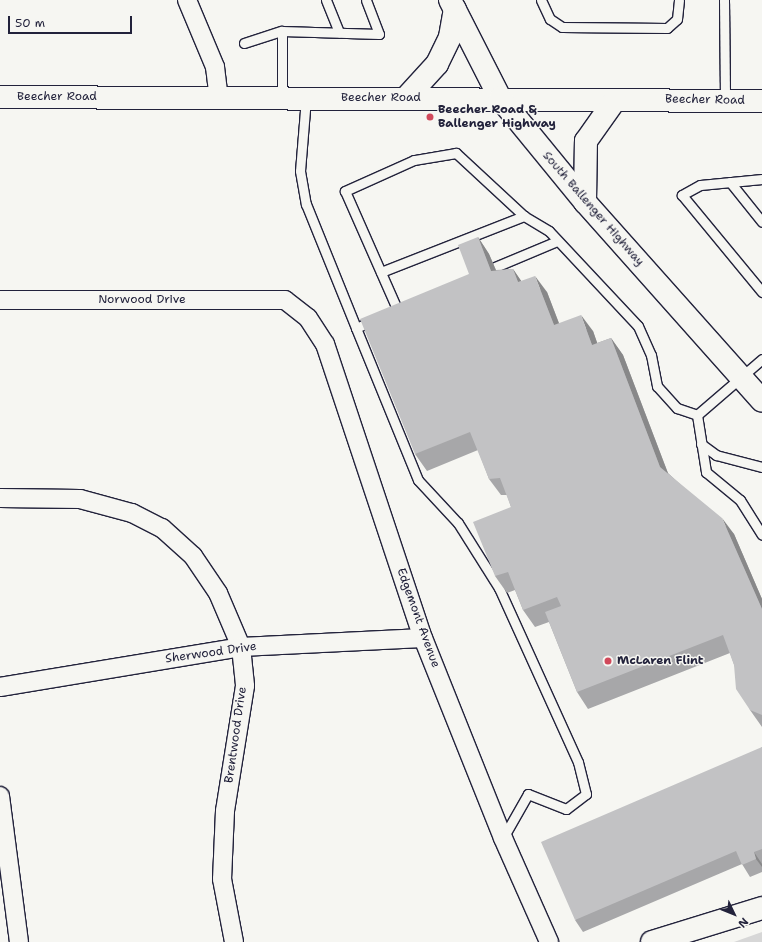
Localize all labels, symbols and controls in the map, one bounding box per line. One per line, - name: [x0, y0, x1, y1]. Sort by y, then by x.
- scale bar: [10, 8, 134, 34]
- text: 50 m: [15, 15, 45, 31]
- street label: Beecher Road: [17, 90, 97, 104]
- street label: Beecher Road: [341, 91, 421, 105]
- street label: Beecher Road: [665, 92, 745, 108]
- place label: Beecher Road & Ballenger Highway: [438, 103, 556, 131]
- marker: Beecher Road & Ballenger Highway: [425, 112, 435, 122]
- street label: South Ballenger Highway: [539, 149, 647, 269]
- street label: Norwood Drive: [98, 293, 186, 307]
- street label: Edgemont Avenue: [393, 566, 443, 670]
- street label: Sherwood Drive: [164, 639, 258, 667]
- place label: McLaren Flint: [617, 654, 704, 668]
- marker: McLaren Flint: [602, 655, 614, 667]
- street label: Brentwood Drive: [222, 686, 250, 784]
- north arrow: [714, 894, 754, 934]
- text: N: [735, 914, 752, 931]

